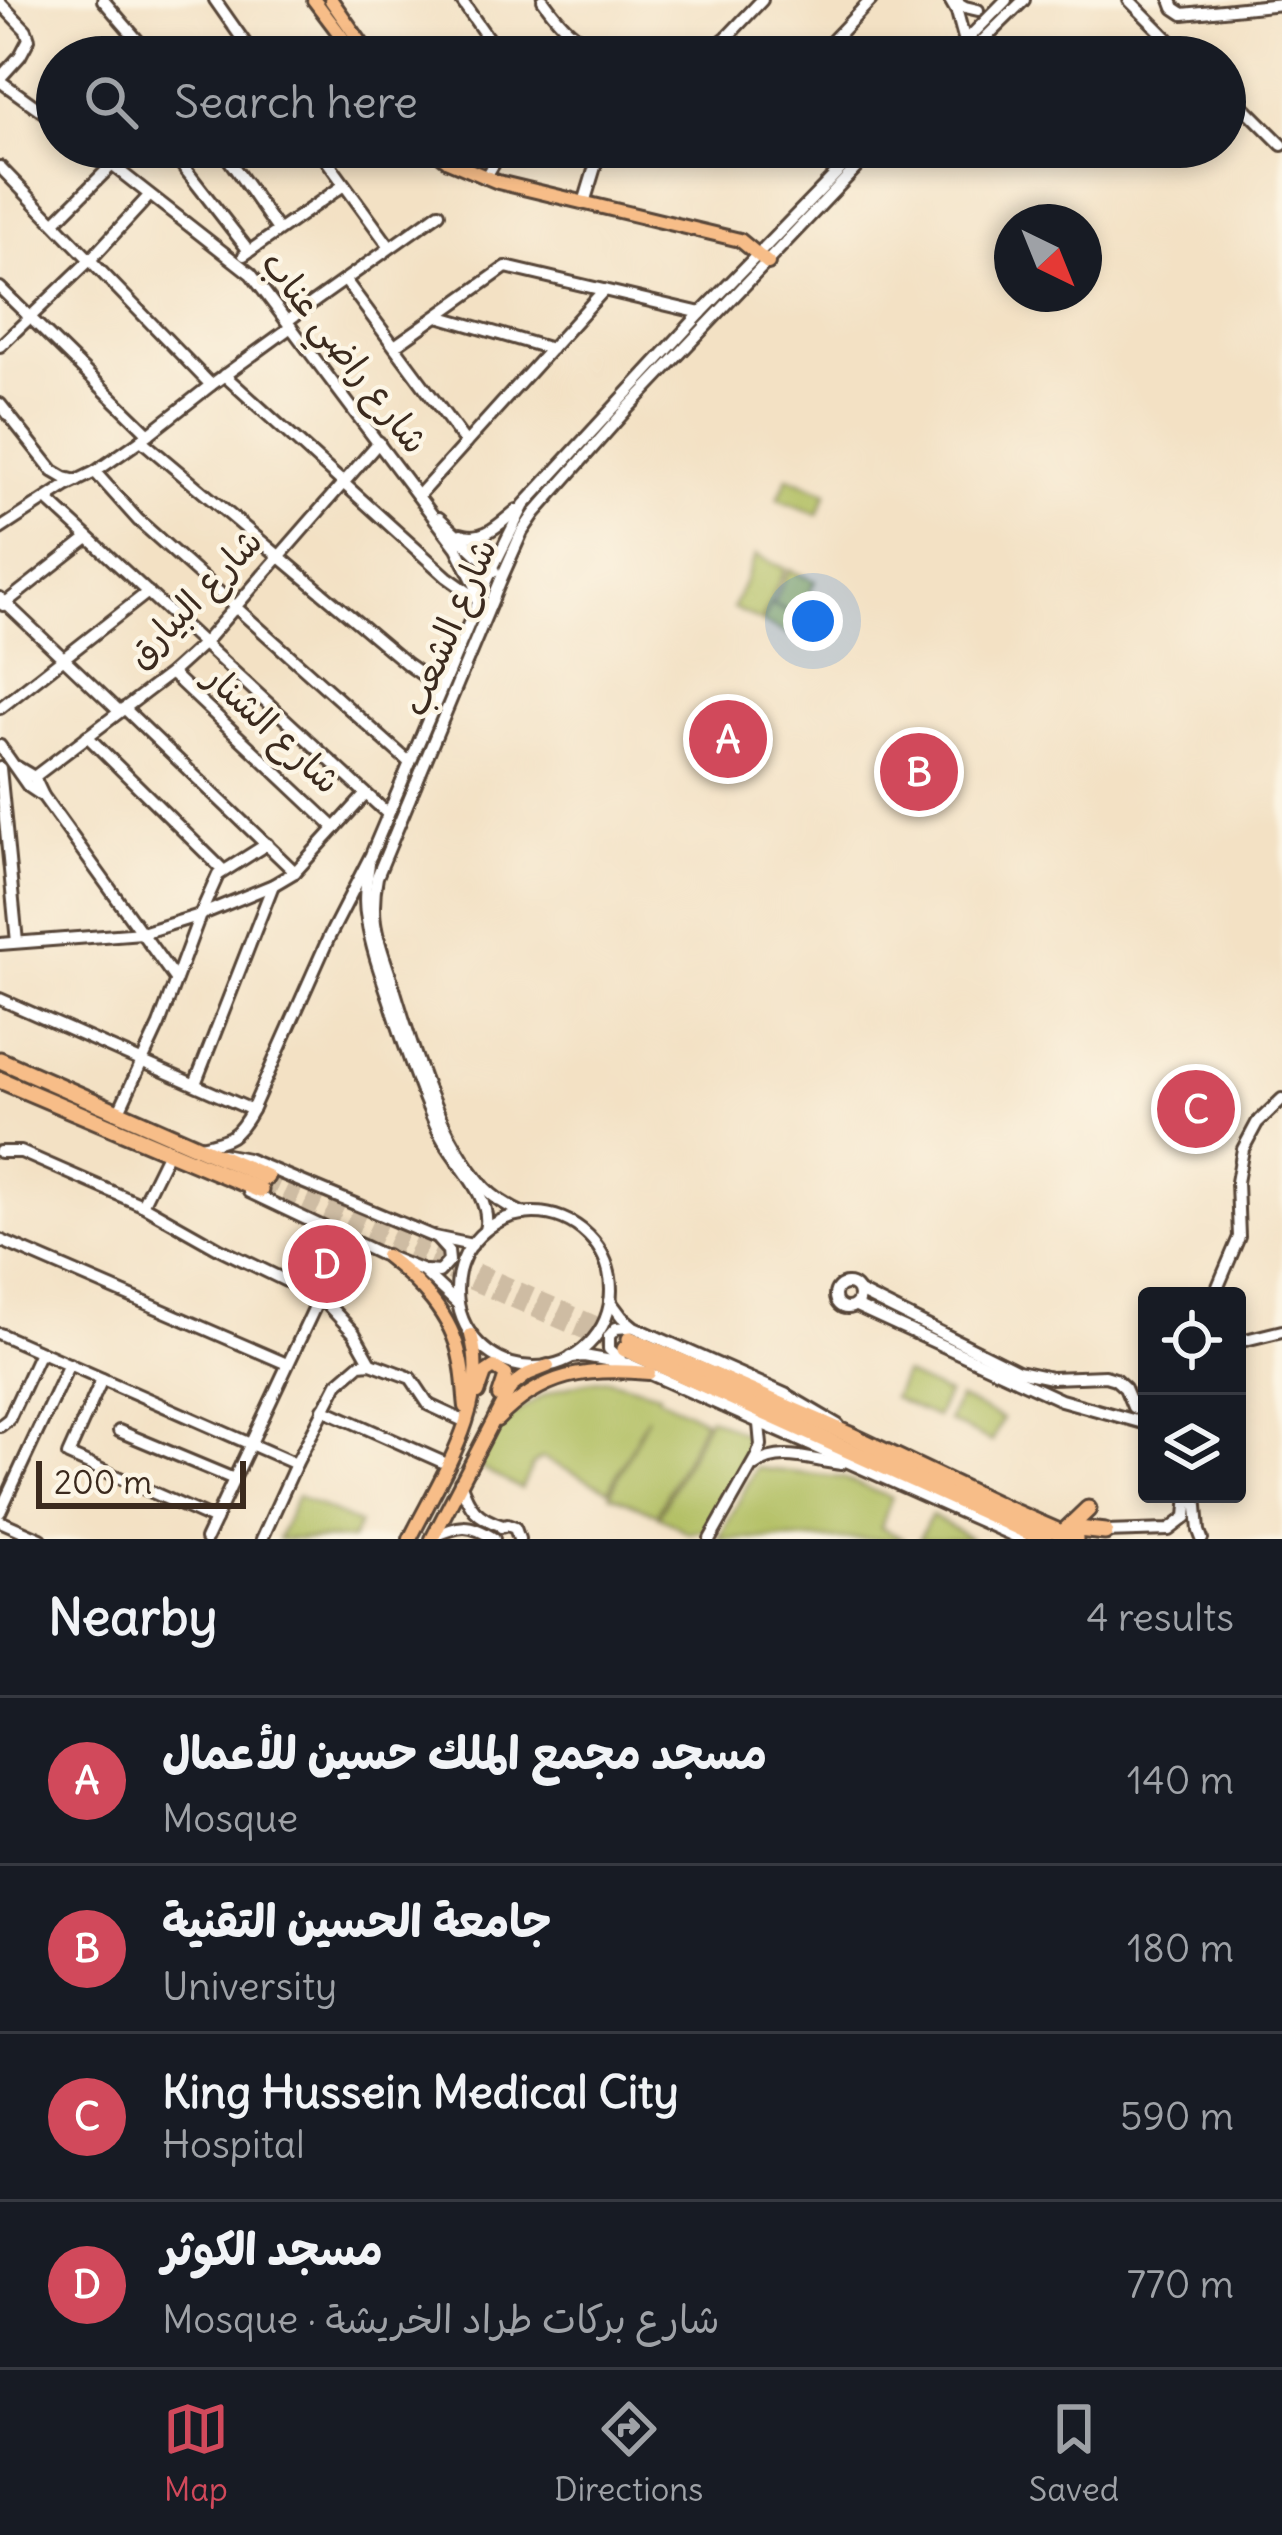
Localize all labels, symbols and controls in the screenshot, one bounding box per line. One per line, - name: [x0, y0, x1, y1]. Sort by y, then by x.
- search box: [36, 36, 1246, 168]
- icon: search: [78, 69, 144, 135]
- text: Search here: [174, 74, 418, 130]
- north arrow: [994, 204, 1102, 312]
- street label: شارع راضي عناب: [245, 242, 438, 468]
- street label: شارع البيارق: [117, 519, 274, 679]
- street label: شارع الشعب: [392, 532, 509, 724]
- your location: [783, 591, 843, 651]
- street label: شارع الشنار: [192, 653, 350, 805]
- pin: A: [689, 694, 767, 784]
- pin: B: [880, 727, 958, 817]
- pin: C: [1157, 1064, 1235, 1154]
- pin: D: [288, 1219, 366, 1309]
- map controls: [1138, 1287, 1246, 1503]
- button: locate: [1138, 1287, 1246, 1395]
- button: layers: [1138, 1395, 1246, 1503]
- scale bar: [36, 1455, 246, 1508]
- text: 200 m: [54, 1461, 152, 1503]
- text: Nearby: [48, 1585, 217, 1649]
- text: 4 results: [1086, 1593, 1234, 1642]
- text: مسجد مجمع الملك حسين للأعمال: [162, 1725, 767, 1781]
- text: A: [74, 1756, 100, 1805]
- text: 140 m: [1127, 1756, 1234, 1805]
- text: Mosque: [162, 1794, 298, 1843]
- text: جامعة الحسين التقنية: [162, 1893, 551, 1949]
- text: B: [74, 1924, 100, 1973]
- text: 180 m: [1127, 1924, 1234, 1973]
- text: University: [162, 1962, 337, 2011]
- text: King Hussein Medical City: [162, 2064, 679, 2120]
- text: C: [74, 2092, 100, 2141]
- text: 590 m: [1120, 2092, 1234, 2141]
- text: Hospital: [162, 2120, 305, 2169]
- text: مسجد الكوثر: [162, 2221, 383, 2277]
- text: D: [73, 2260, 101, 2309]
- text: 770 m: [1127, 2260, 1234, 2309]
- text: Mosque · شارع بركات طراد الخريشة: [162, 2295, 720, 2344]
- tab: Map: [163, 2396, 229, 2510]
- tab: Directions: [554, 2396, 703, 2510]
- tab: Saved: [1029, 2396, 1119, 2510]

